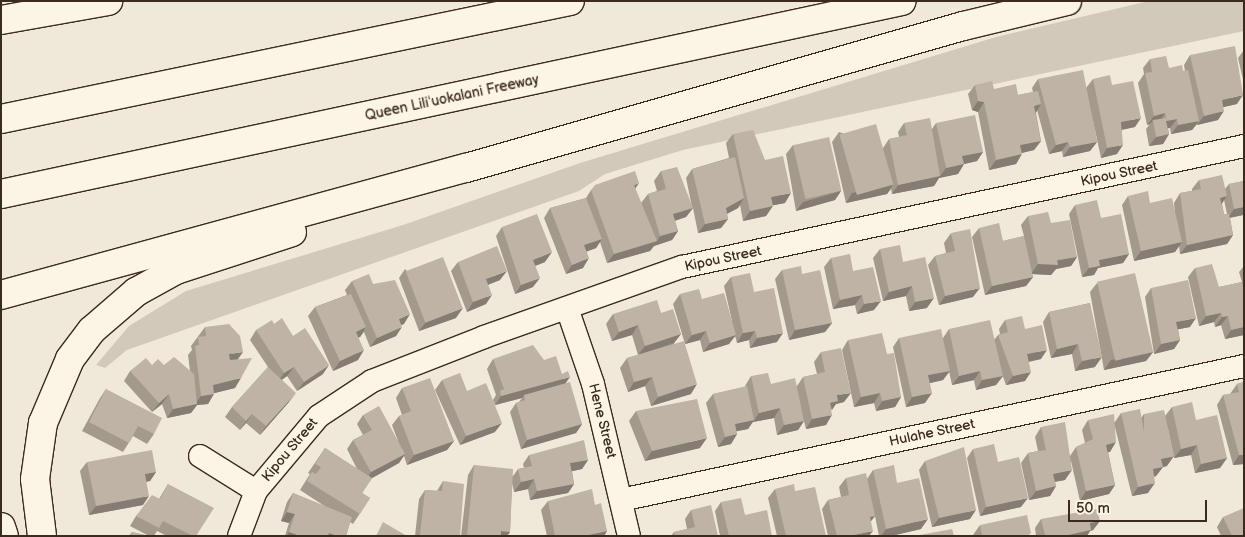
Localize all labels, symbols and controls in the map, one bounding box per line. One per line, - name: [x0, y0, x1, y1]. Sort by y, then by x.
- street label: Queen Liliʻuokalani Freeway: [364, 71, 540, 125]
- street label: Kipou Street: [1079, 158, 1159, 190]
- street label: Kipou Street: [683, 243, 763, 275]
- street label: Hene Street: [585, 382, 619, 460]
- street label: Kipou Street: [258, 415, 322, 485]
- street label: Hulahe Street: [888, 416, 976, 450]
- scale bar: [1070, 490, 1209, 522]
- text: 50 m: [1076, 499, 1110, 518]

